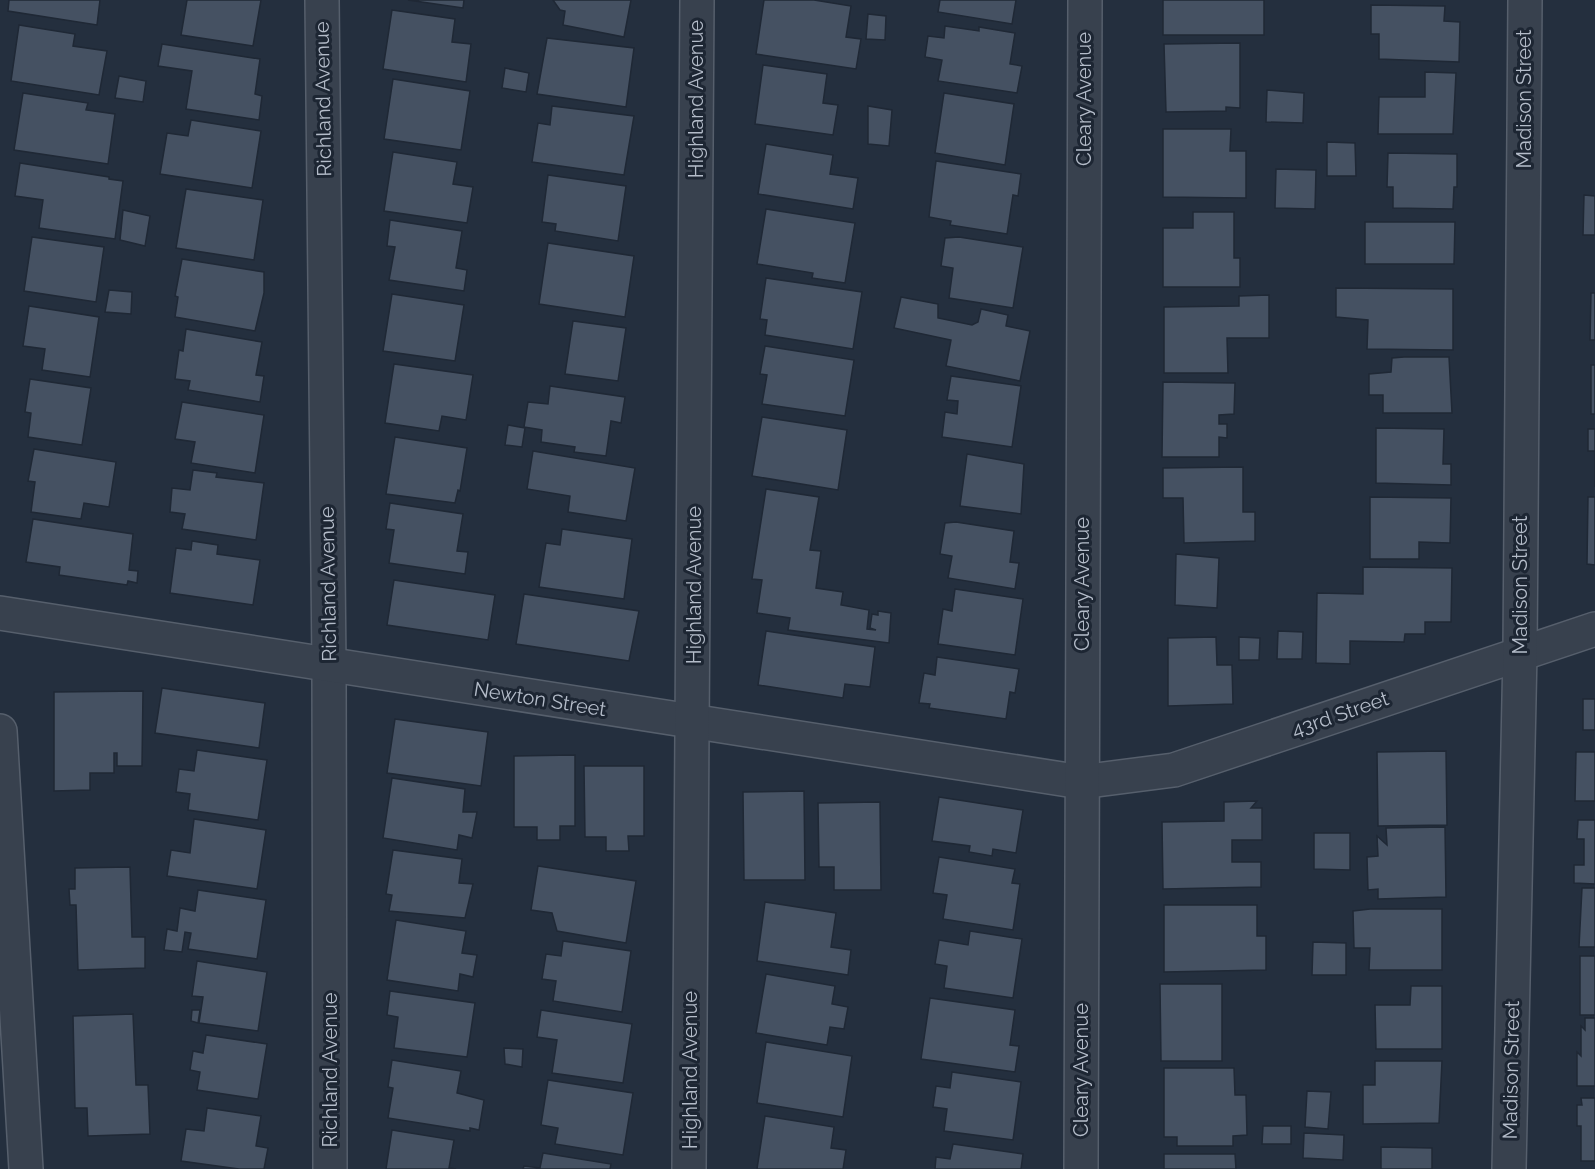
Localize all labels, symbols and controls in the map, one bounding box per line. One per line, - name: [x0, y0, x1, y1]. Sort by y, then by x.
- street label: Highland Avenue: [684, 20, 708, 178]
- street label: Richland Avenue: [310, 21, 336, 177]
- street label: Madison Street: [1512, 29, 1536, 168]
- street label: Cleary Avenue: [1072, 32, 1096, 166]
- street label: Richland Avenue: [315, 506, 341, 662]
- street label: Highland Avenue: [682, 506, 706, 664]
- street label: Madison Street: [1508, 515, 1532, 654]
- street label: Cleary Avenue: [1070, 517, 1094, 651]
- street label: Newton Street: [472, 677, 608, 721]
- street label: 43rd Street: [1288, 686, 1392, 742]
- street label: Highland Avenue: [678, 991, 702, 1149]
- street label: Richland Avenue: [318, 992, 342, 1148]
- street label: Madison Street: [1498, 1000, 1524, 1140]
- street label: Cleary Avenue: [1069, 1003, 1093, 1137]

